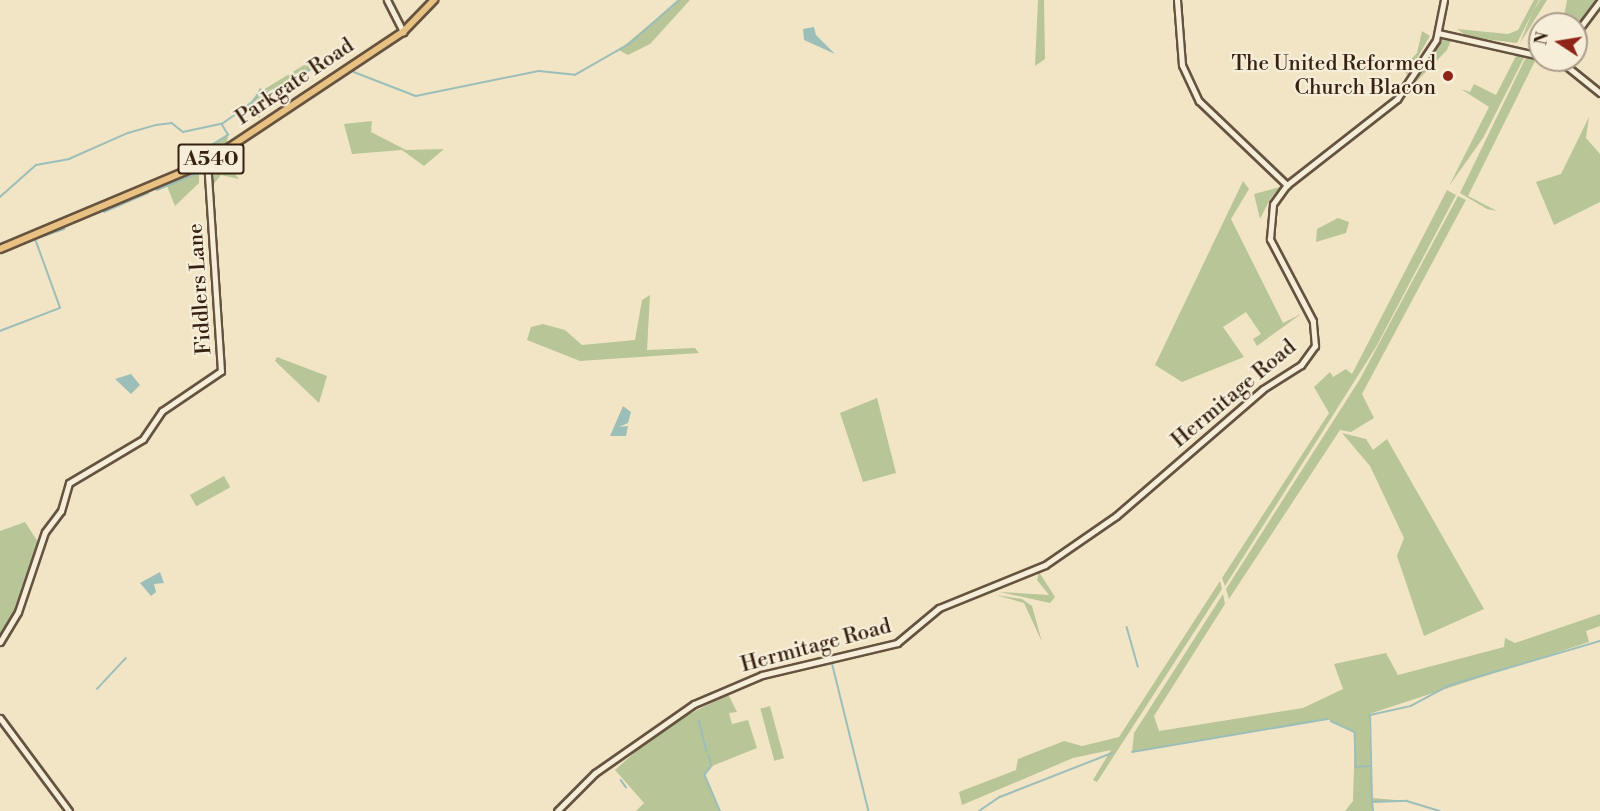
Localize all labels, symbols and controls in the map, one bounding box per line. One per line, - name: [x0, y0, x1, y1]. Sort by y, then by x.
- north arrow: [1528, 12, 1588, 72]
- text: N: [1531, 30, 1553, 47]
- street label: Parkgate Road: [231, 33, 359, 131]
- place label: The United Reformed Church Blacon: [1232, 51, 1436, 101]
- marker: The United Reformed Church Blacon: [1441, 69, 1455, 83]
- road number: A540: [176, 142, 246, 176]
- street label: Fiddlers Lane: [183, 223, 217, 355]
- street label: Hermitage Road: [1167, 335, 1301, 453]
- street label: Hermitage Road: [738, 614, 894, 678]

